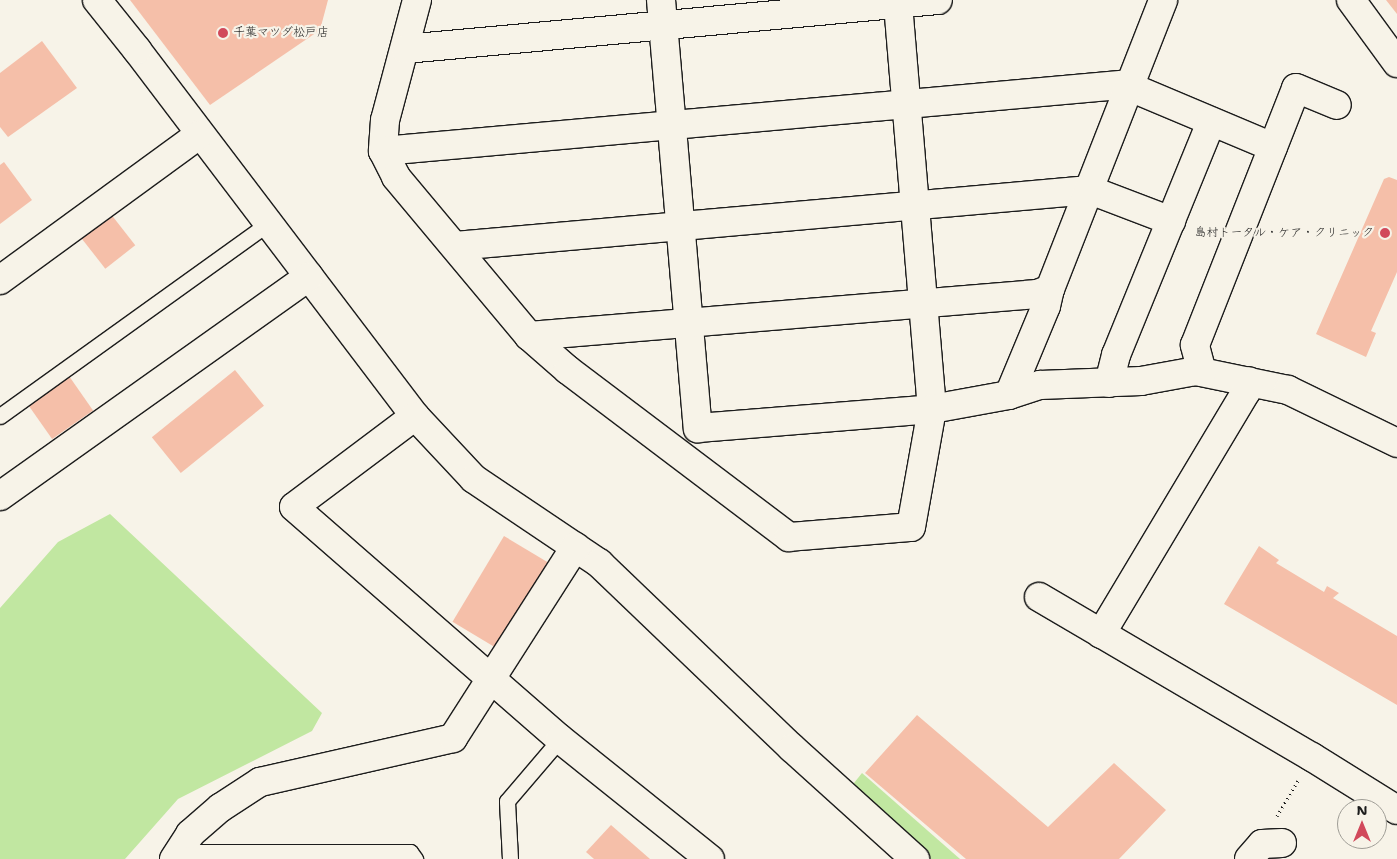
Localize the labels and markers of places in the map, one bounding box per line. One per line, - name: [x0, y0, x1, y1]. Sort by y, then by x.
- place label: 千葉マツダ松戸店: [233, 26, 329, 40]
- marker: 千葉マツダ松戸店: [217, 27, 229, 39]
- place label: 島村トータル・ケア・クリニック: [1194, 226, 1374, 240]
- marker: 島村トータル・ケア・クリニック: [1378, 226, 1392, 240]

